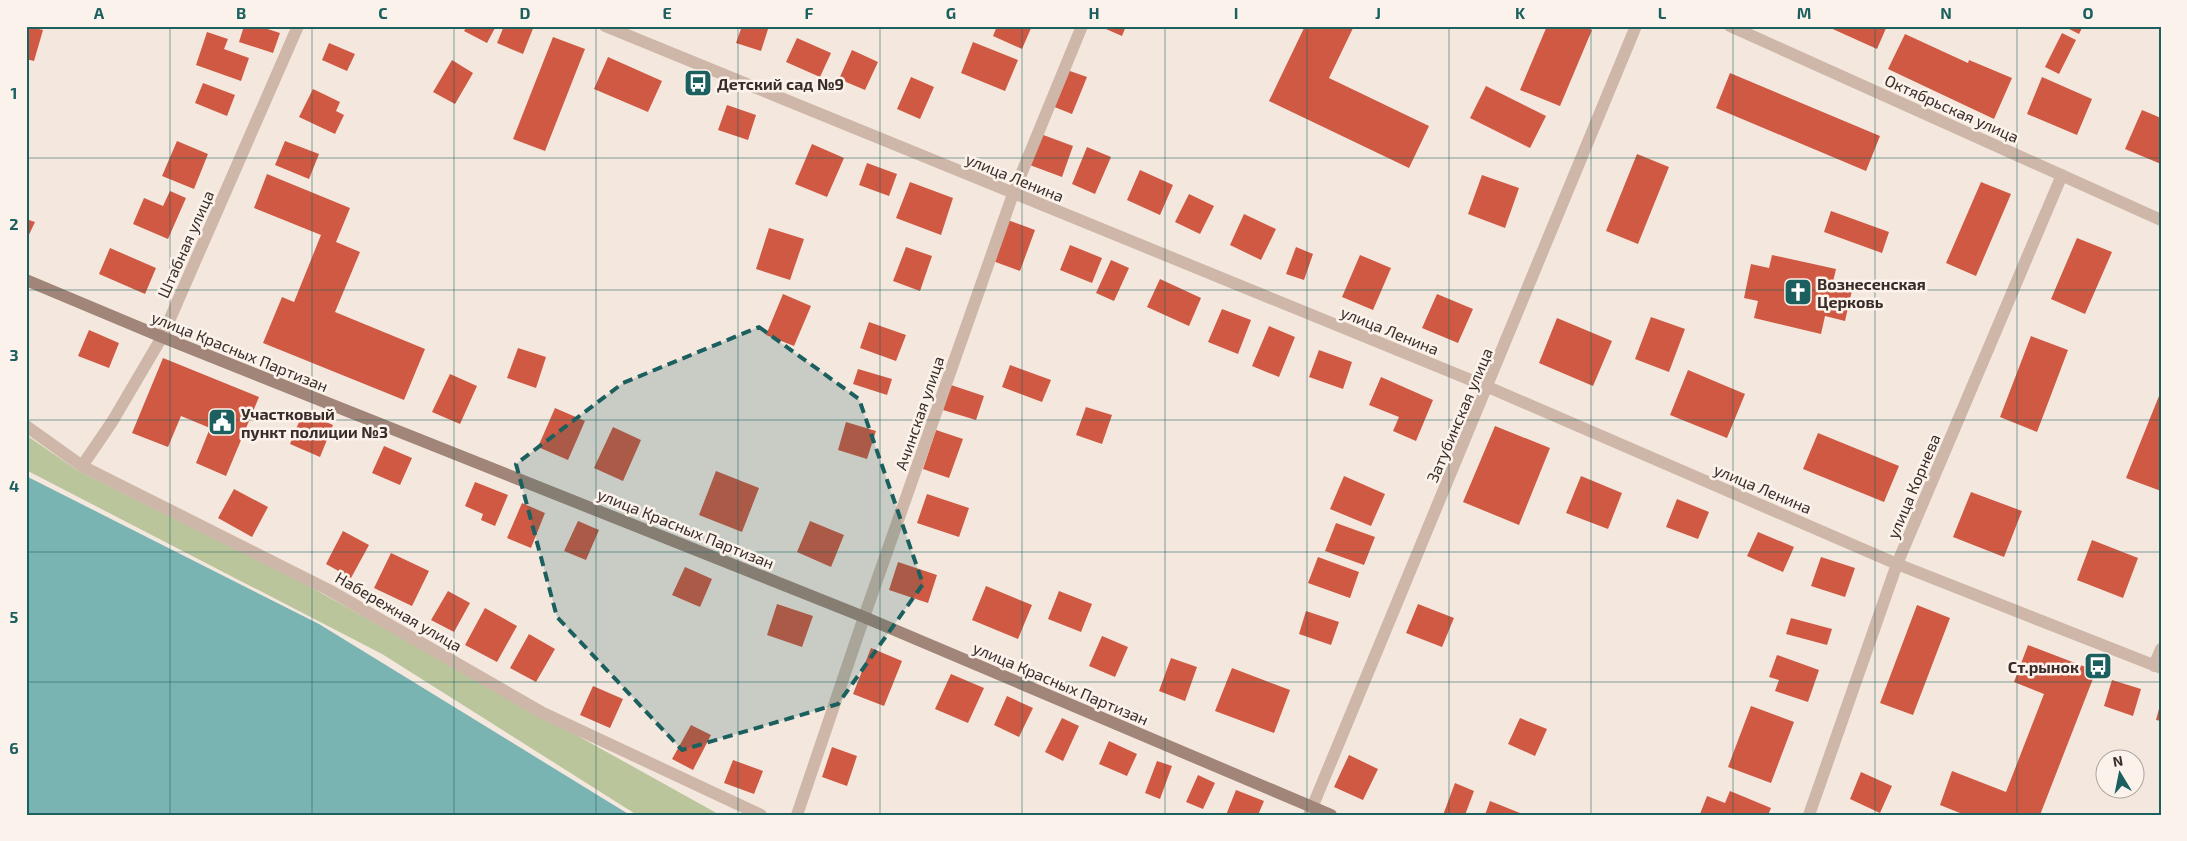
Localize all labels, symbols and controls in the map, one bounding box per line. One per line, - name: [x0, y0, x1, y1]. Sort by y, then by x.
- text: A: [94, 3, 105, 22]
- text: B: [236, 3, 246, 22]
- text: C: [378, 3, 388, 22]
- text: D: [520, 3, 531, 22]
- text: E: [662, 3, 672, 22]
- text: F: [805, 3, 814, 22]
- text: G: [946, 3, 956, 22]
- text: H: [1088, 3, 1100, 22]
- text: I: [1234, 3, 1238, 22]
- text: J: [1375, 3, 1381, 22]
- text: K: [1515, 3, 1526, 22]
- text: L: [1658, 3, 1667, 22]
- text: M: [1797, 3, 1811, 22]
- text: N: [1940, 3, 1952, 22]
- text: O: [2082, 3, 2094, 22]
- bus stop icon: Детский сад №9: [683, 68, 713, 98]
- street label: Октябрьская улица: [1882, 70, 2022, 147]
- place label: Детский сад №9: [717, 74, 844, 93]
- text: 1: [11, 83, 17, 102]
- street label: улица Ленина: [963, 149, 1067, 206]
- street label: Штабная улица: [153, 187, 218, 301]
- text: 2: [9, 214, 19, 233]
- place label: Вознесенская Церковь: [1817, 274, 1926, 311]
- church icon: Вознесенская Церковь: [1783, 277, 1813, 307]
- street label: улица Ленина: [1338, 302, 1442, 359]
- street label: улица Красных Партизан: [148, 307, 331, 396]
- text: 3: [9, 345, 19, 364]
- street label: Затубинская улица: [1422, 345, 1497, 485]
- street label: Ачинская улица: [891, 354, 948, 473]
- place label: Участковый пункт полиции №3: [241, 404, 388, 441]
- public building icon: Участковый пункт полиции №3: [207, 407, 237, 437]
- street label: улица Корнева: [1882, 431, 1945, 542]
- street label: улица Ленина: [1711, 459, 1815, 518]
- text: 4: [9, 476, 19, 495]
- street label: улица Красных Партизан: [594, 484, 777, 573]
- street label: Набережная улица: [332, 567, 466, 656]
- text: 5: [10, 607, 19, 626]
- street label: улица Красных Партизан: [970, 637, 1152, 730]
- bus stop icon: Ст.рынок: [2083, 651, 2113, 681]
- place label: Ст.рынок: [2008, 657, 2079, 676]
- text: 6: [9, 738, 19, 757]
- north arrow: [2094, 748, 2144, 798]
- text: N: [2111, 751, 2124, 770]

